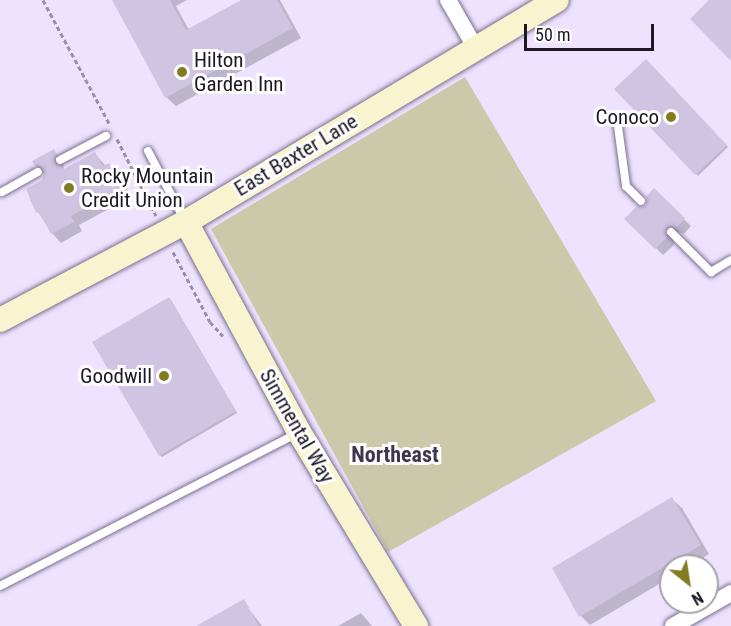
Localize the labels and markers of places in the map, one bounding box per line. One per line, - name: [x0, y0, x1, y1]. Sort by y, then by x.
- place label: Hilton Garden Inn: [194, 47, 284, 97]
- marker: Hilton Garden Inn: [175, 65, 189, 79]
- place label: Conoco: [596, 104, 659, 130]
- marker: Conoco: [664, 110, 678, 124]
- place label: Rocky Mountain Credit Union: [81, 163, 213, 213]
- marker: Rocky Mountain Credit Union: [62, 181, 76, 195]
- place label: Goodwill: [80, 363, 152, 389]
- marker: Goodwill: [157, 369, 171, 383]

